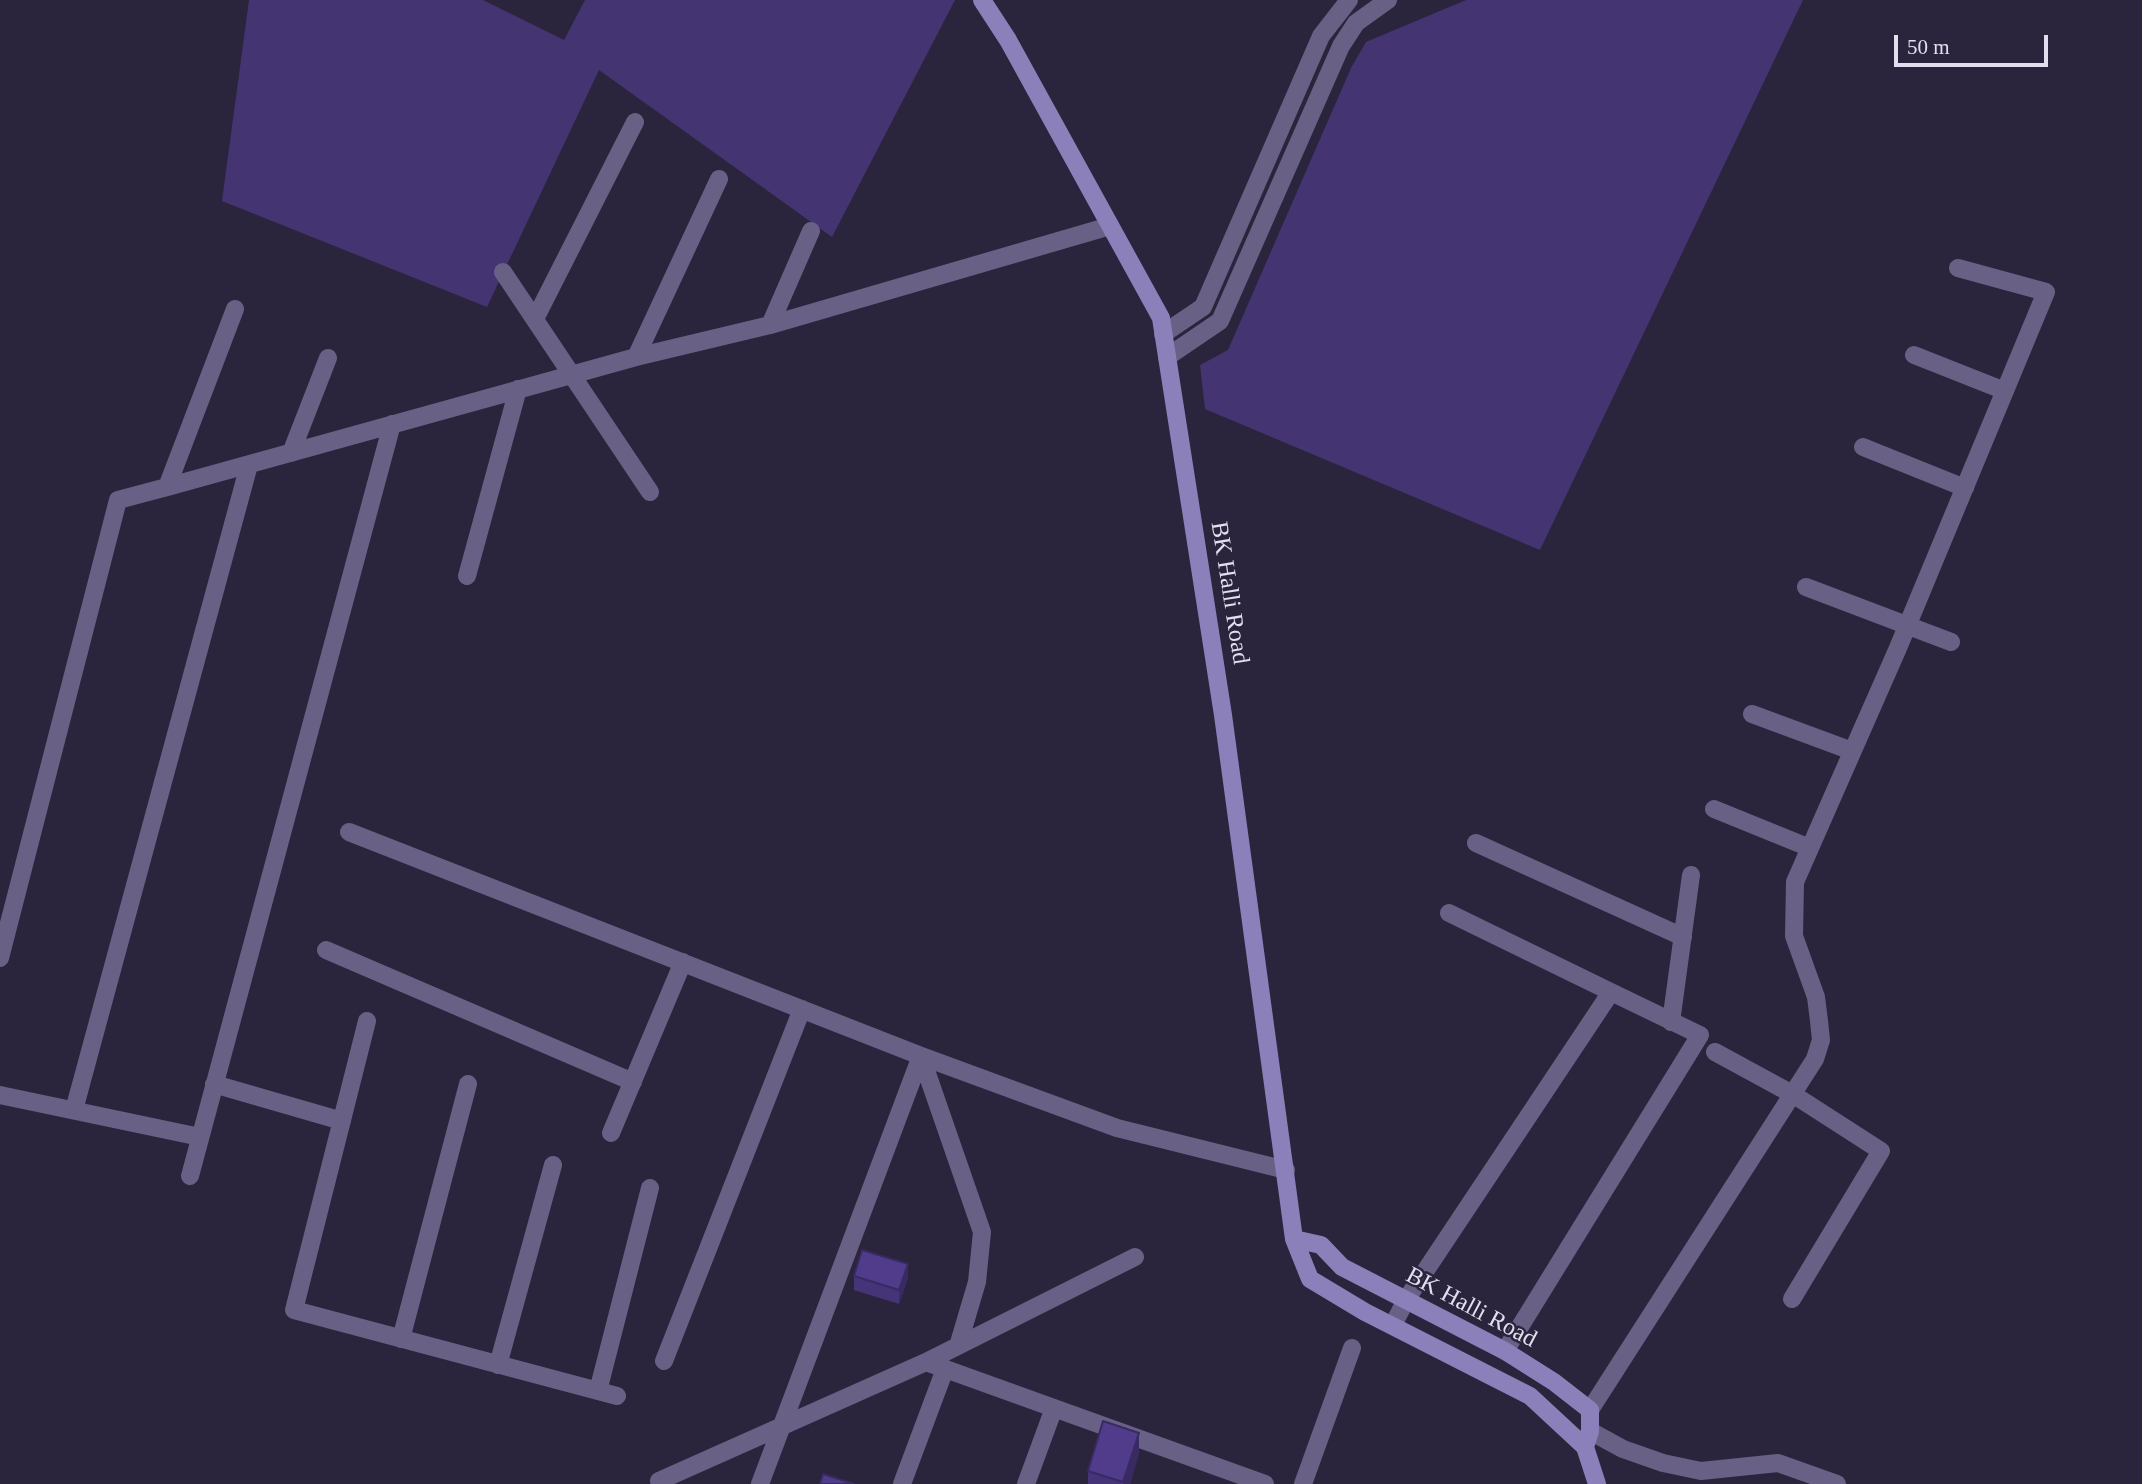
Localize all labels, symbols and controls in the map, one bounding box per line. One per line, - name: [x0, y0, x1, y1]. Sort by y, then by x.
- scale bar: [1897, 21, 2051, 65]
- text: 50 m: [1907, 35, 1950, 59]
- street label: BK Halli Road: [1204, 520, 1254, 666]
- street label: BK Halli Road: [1401, 1261, 1541, 1355]

